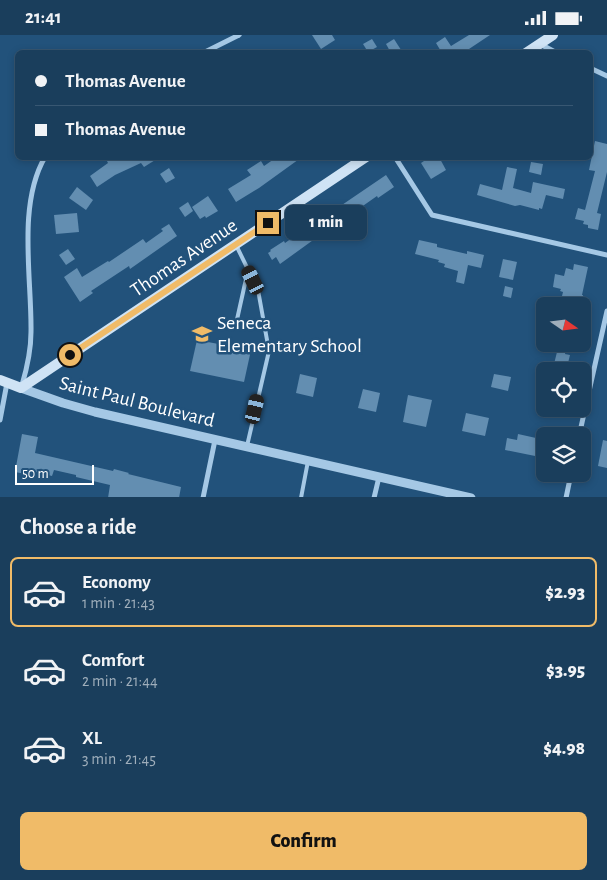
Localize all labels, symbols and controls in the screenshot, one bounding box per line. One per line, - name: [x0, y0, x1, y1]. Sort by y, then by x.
- text: 21:41: [25, 8, 62, 27]
- text: Thomas Avenue: [65, 72, 186, 91]
- text: Thomas Avenue: [65, 120, 186, 139]
- callout: 1 min: [286, 205, 368, 241]
- route end: [257, 212, 279, 234]
- text: 1 min: [309, 214, 343, 230]
- street label: Thomas Avenue: [127, 215, 241, 301]
- car: [239, 263, 266, 297]
- north arrow: [536, 297, 591, 353]
- map controls: [536, 297, 591, 482]
- place label: Seneca Elementary School: [217, 313, 362, 356]
- school or university icon: Seneca Elementary School: [191, 323, 213, 345]
- route start: [59, 344, 81, 366]
- button: locate: [536, 362, 591, 417]
- street label: Saint Paul Boulevard: [57, 373, 217, 431]
- car: [244, 393, 265, 425]
- button: layers: [536, 427, 591, 482]
- scale bar: [15, 463, 94, 486]
- text: 50 m: [22, 467, 49, 481]
- text: Choose a ride: [20, 516, 136, 538]
- icon: car: [22, 570, 67, 615]
- text: Economy: [82, 573, 151, 592]
- text: $2.93: [545, 583, 585, 602]
- text: 1 min · 21:43: [82, 595, 155, 611]
- icon: car: [22, 648, 67, 693]
- text: Comfort: [82, 651, 144, 670]
- text: $3.95: [546, 661, 585, 680]
- text: 2 min · 21:44: [82, 673, 158, 689]
- icon: car: [22, 726, 67, 771]
- text: XL: [82, 729, 102, 748]
- text: $4.98: [543, 739, 585, 758]
- text: 3 min · 21:45: [82, 751, 156, 767]
- button: Confirm: [20, 812, 587, 870]

